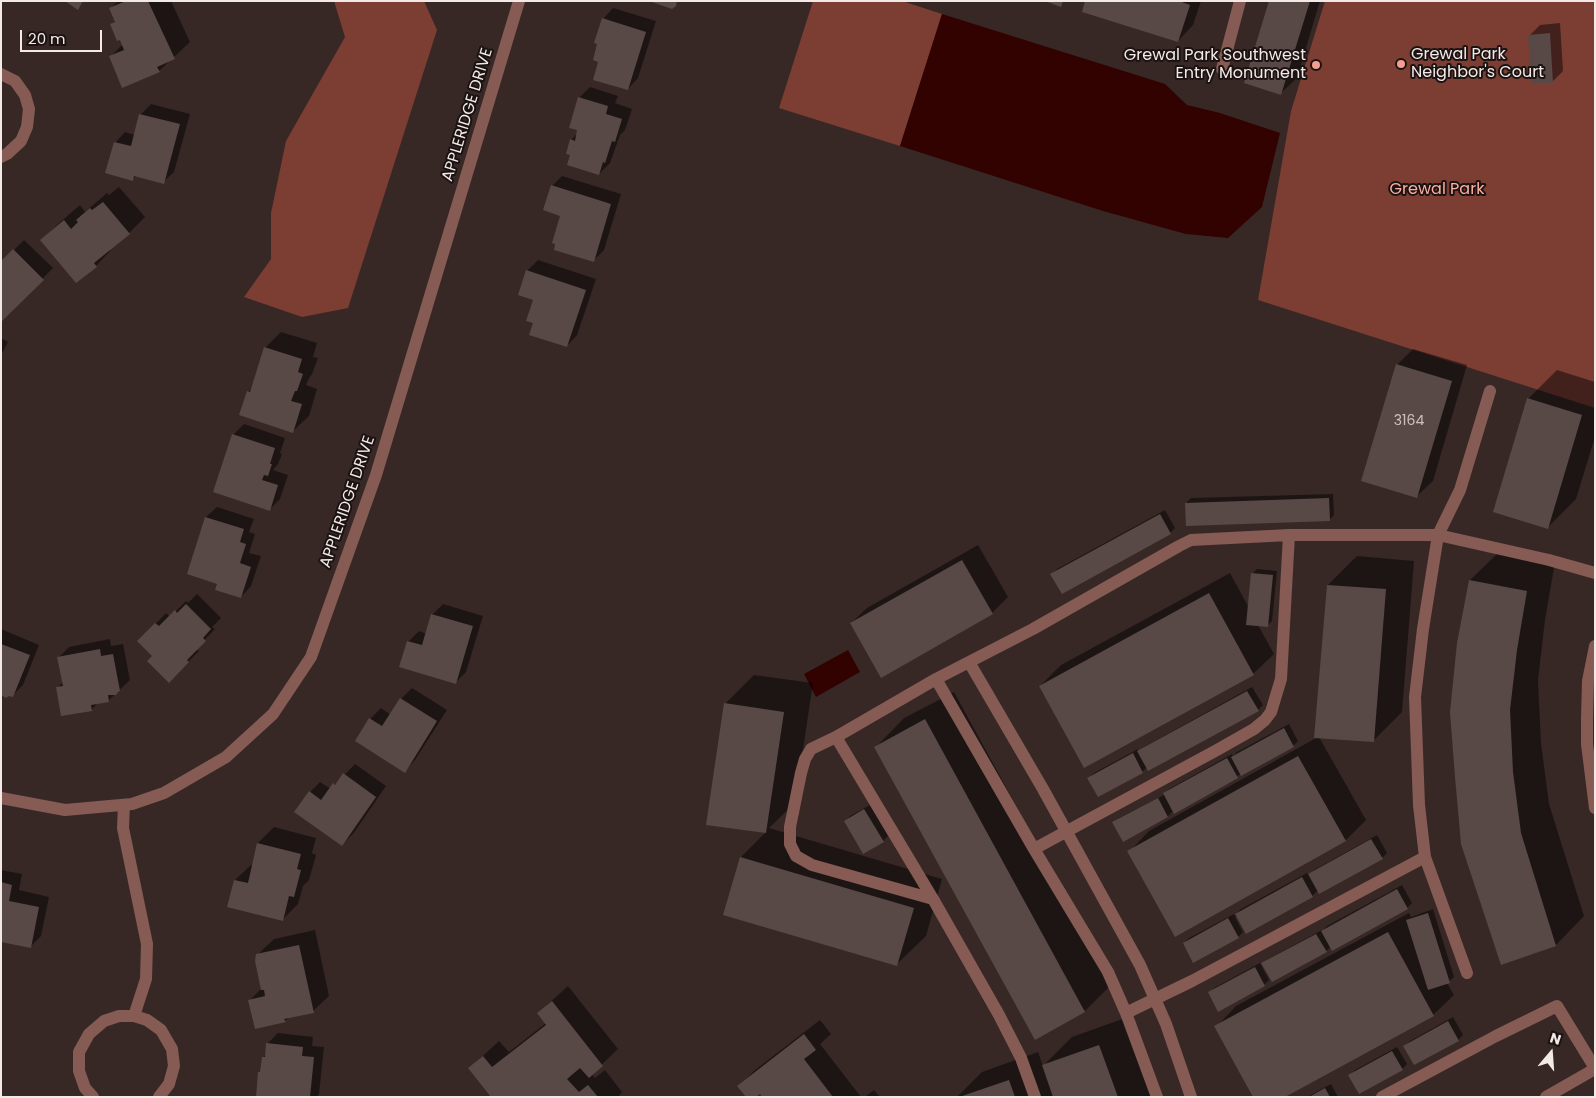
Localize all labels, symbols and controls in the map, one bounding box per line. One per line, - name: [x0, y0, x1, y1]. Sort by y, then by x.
- scale bar: [22, 20, 105, 52]
- text: 20 m: [28, 28, 66, 49]
- place label: Grewal Park Neighbor's Court: [1411, 45, 1544, 83]
- street label: APPLERIDGE DRIVE: [439, 46, 497, 184]
- place label: Grewal Park Southwest Entry Monument: [1124, 46, 1306, 84]
- marker: Grewal Park Neighbor's Court: [1395, 58, 1407, 70]
- marker: Grewal Park Southwest Entry Monument: [1310, 59, 1322, 71]
- park label: Grewal Park: [1390, 180, 1484, 200]
- house number: 3164: [1394, 413, 1424, 429]
- street label: APPLERIDGE DRIVE: [316, 433, 380, 571]
- north arrow: [1526, 1028, 1576, 1078]
- text: N: [1548, 1028, 1564, 1050]

